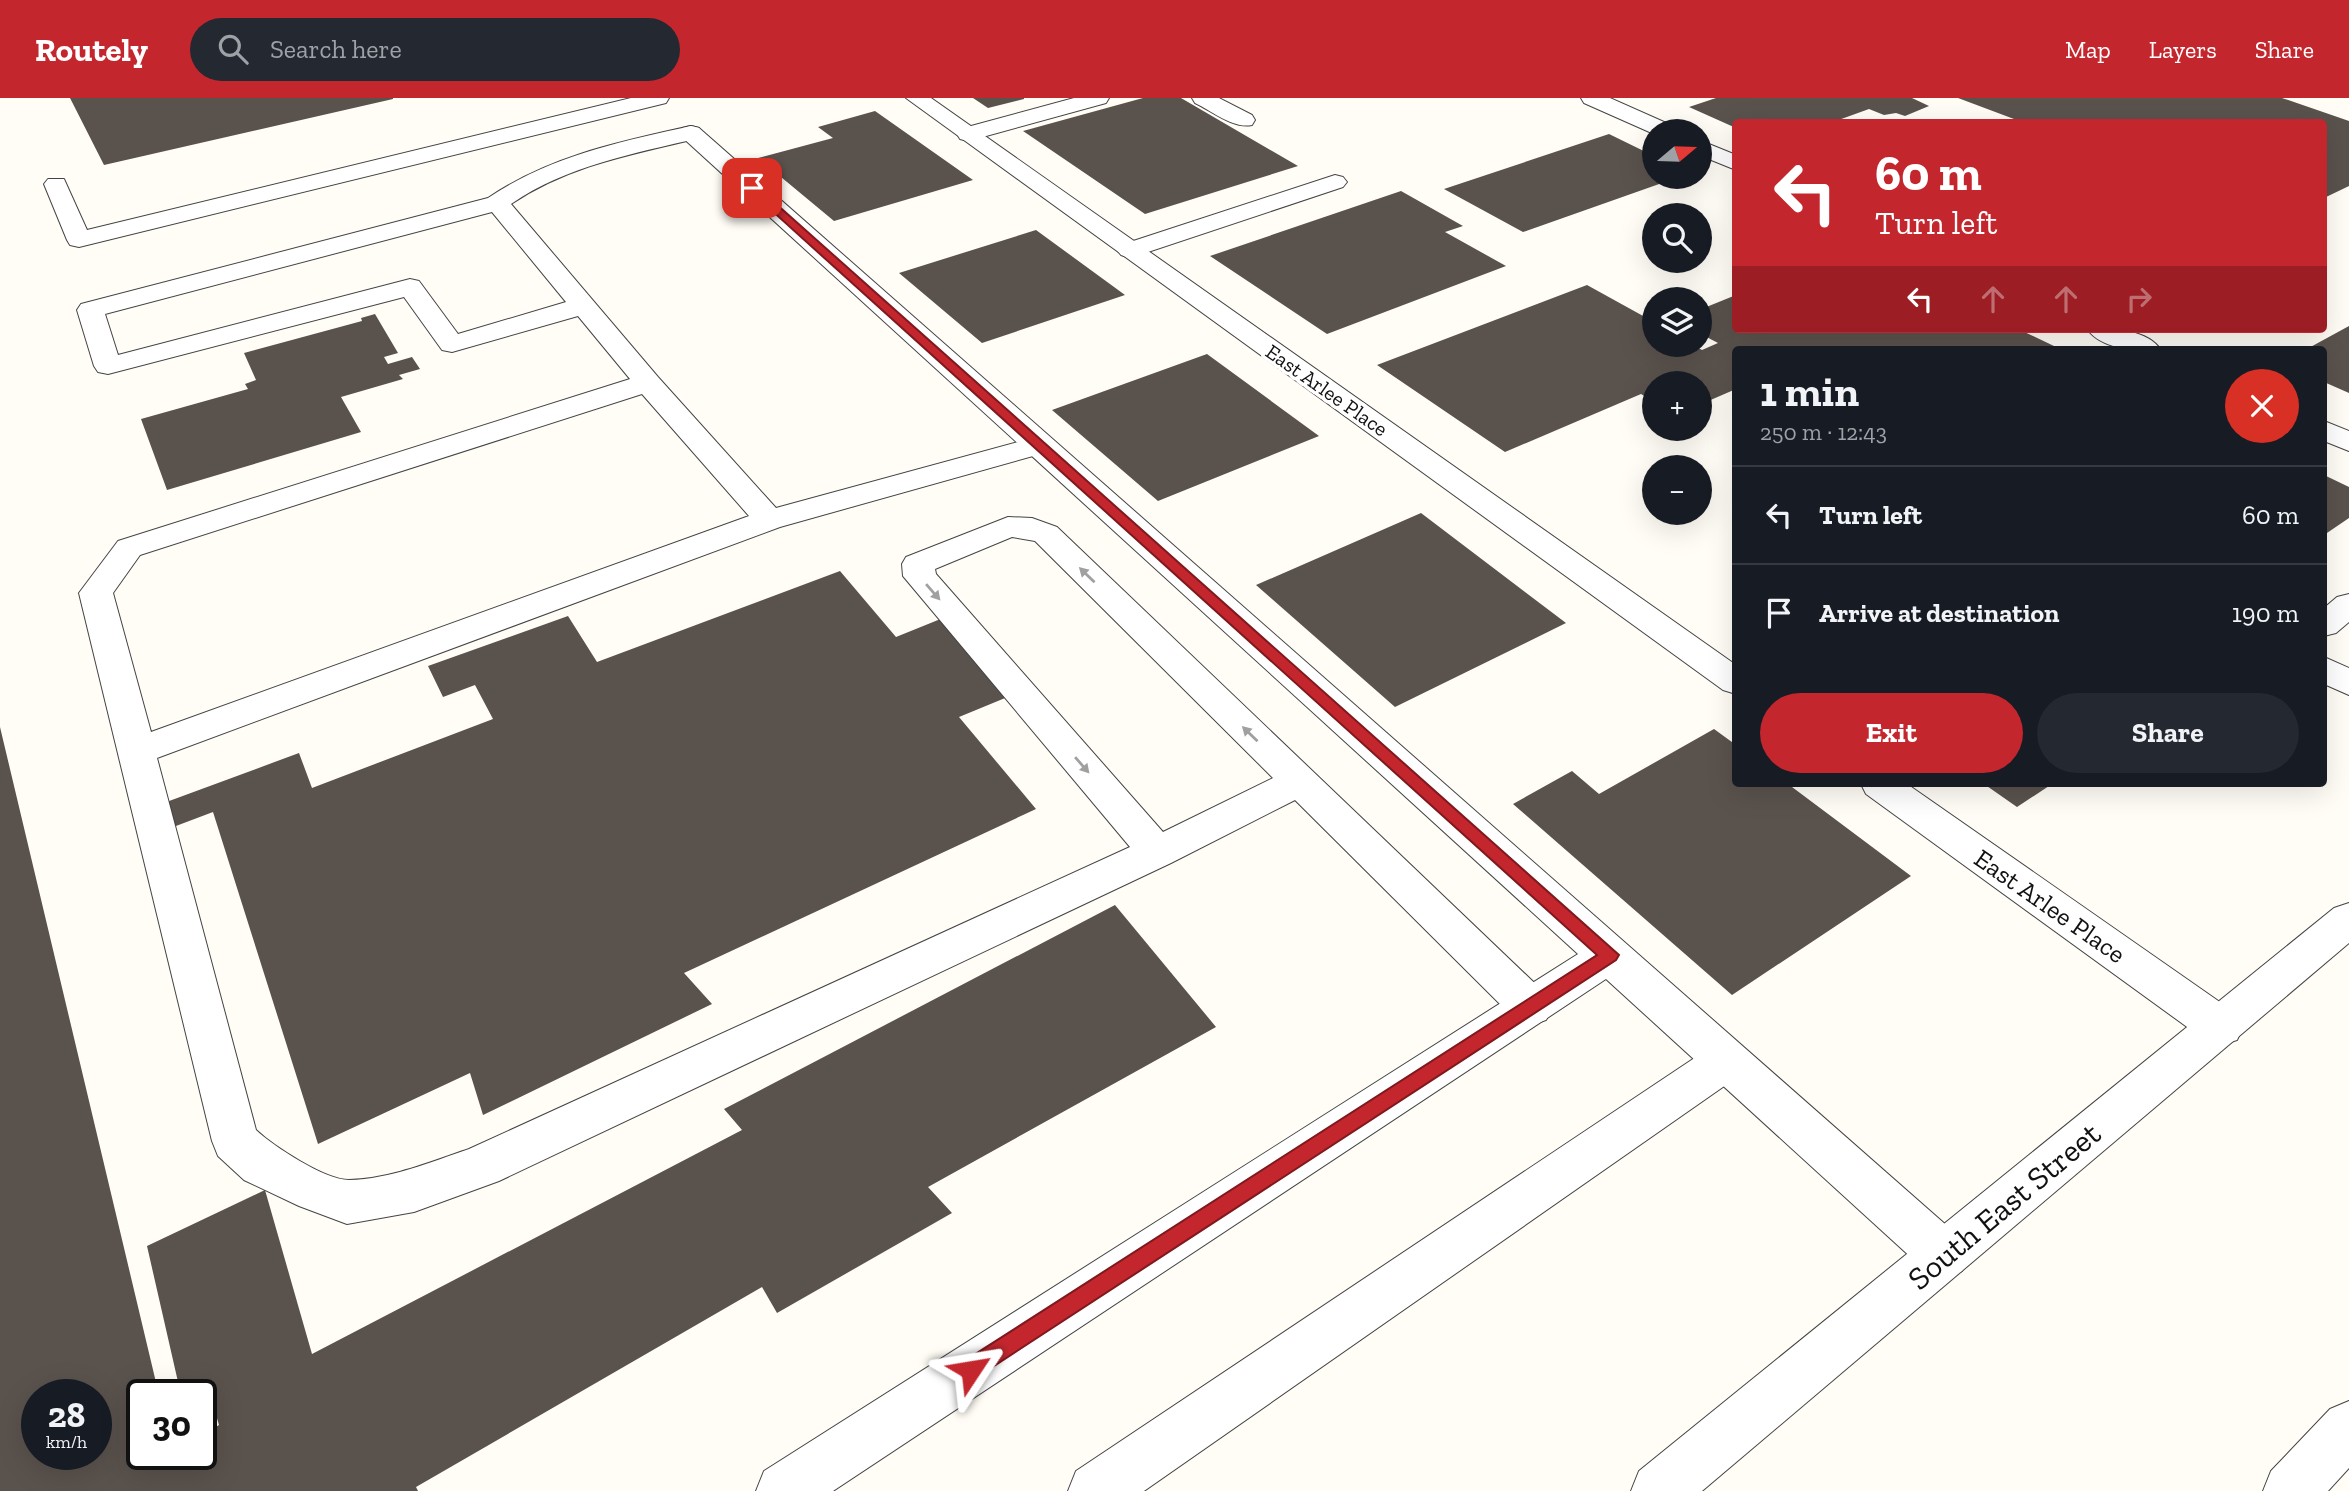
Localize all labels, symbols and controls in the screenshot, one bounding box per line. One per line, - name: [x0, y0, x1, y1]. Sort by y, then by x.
- search box: [190, 18, 680, 81]
- text: Routely: [35, 30, 148, 69]
- icon: search: [214, 30, 252, 68]
- text: Search here: [270, 33, 402, 65]
- text: Map: [2065, 35, 2111, 64]
- text: Layers: [2149, 35, 2217, 64]
- text: Share: [2255, 35, 2314, 64]
- north arrow: [1642, 119, 1712, 189]
- map controls: [1642, 119, 1712, 525]
- text: 60 m: [1875, 144, 1982, 203]
- icon: left: [1760, 147, 1851, 238]
- pin: [722, 158, 782, 218]
- icon: arrive: [733, 169, 771, 207]
- button: search: [1642, 203, 1712, 273]
- text: Turn left: [1875, 204, 1997, 242]
- icon: left: [1901, 280, 1939, 318]
- icon: ahead: [1974, 280, 2012, 318]
- icon: ahead: [2047, 280, 2085, 318]
- icon: right: [2120, 280, 2158, 318]
- button: layers: [1642, 287, 1712, 357]
- street label: East Arlee Place: [1261, 339, 1393, 441]
- text: 1 min: [1760, 366, 1859, 417]
- button: close: [2225, 369, 2299, 443]
- button: +: [1642, 371, 1712, 441]
- text: 250 m · 12:43: [1760, 418, 1887, 446]
- button: −: [1642, 455, 1712, 525]
- icon: left: [1760, 496, 1798, 534]
- text: Turn left: [1819, 499, 1922, 531]
- text: 60 m: [2242, 499, 2299, 531]
- one-way arrow: [1079, 566, 1096, 583]
- one-way arrow: [925, 583, 941, 601]
- icon: arrive: [1760, 594, 1798, 632]
- text: Arrive at destination: [1819, 597, 2059, 629]
- text: 190 m: [2232, 597, 2299, 629]
- button: Exit: [1760, 693, 2023, 773]
- button: Share: [2037, 693, 2299, 773]
- one-way arrow: [1242, 726, 1259, 742]
- one-way arrow: [1074, 756, 1089, 773]
- street label: East Arlee Place: [1968, 842, 2132, 970]
- street label: South East Street: [1900, 1114, 2108, 1298]
- position arrow: [934, 1333, 1008, 1407]
- speed limit sign: 30: [126, 1379, 217, 1470]
- text: 28: [48, 1394, 85, 1436]
- text: km/h: [46, 1431, 87, 1453]

